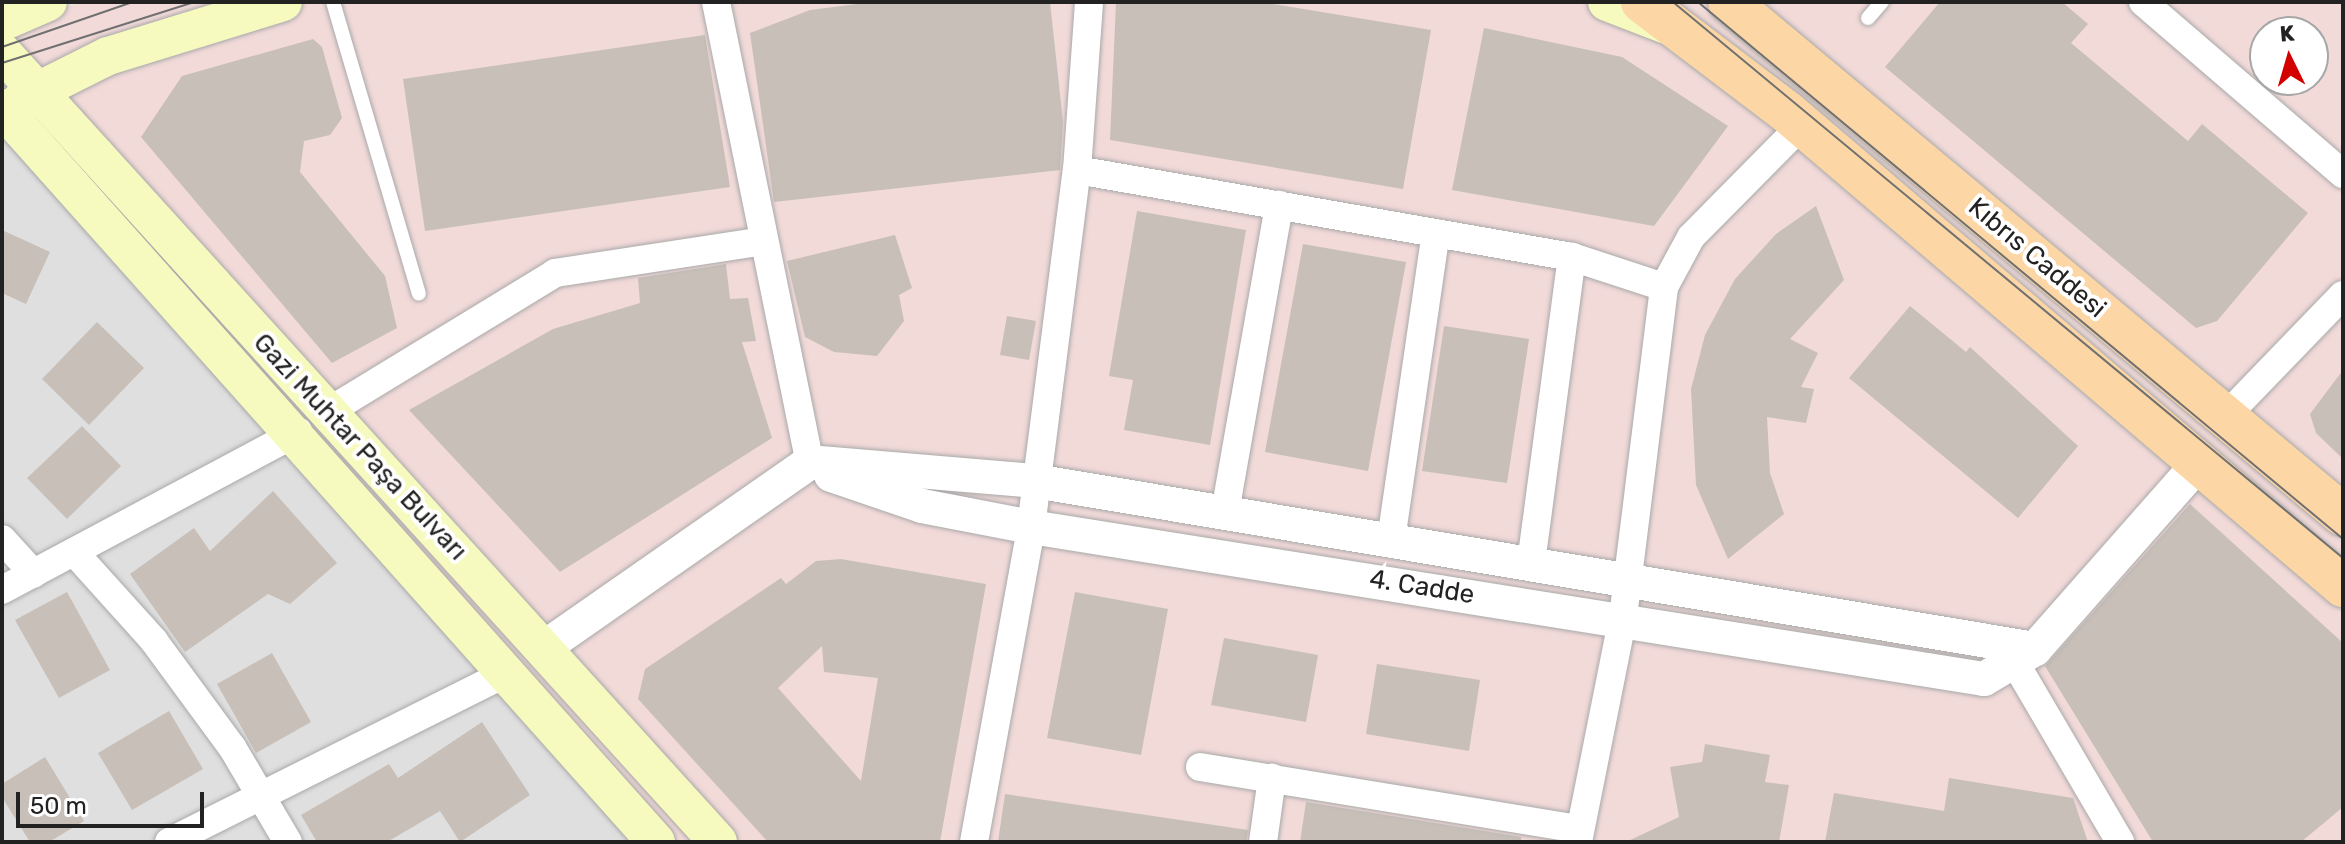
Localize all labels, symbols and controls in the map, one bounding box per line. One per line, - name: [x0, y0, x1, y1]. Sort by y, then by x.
- north arrow: [2249, 16, 2329, 96]
- text: K: [2279, 20, 2295, 48]
- street label: Kıbrıs Caddesi: [1962, 191, 2112, 325]
- street label: Gazi Muhtar Paşa Bulvarı: [247, 327, 473, 567]
- street label: 4. Cadde: [1367, 563, 1477, 611]
- scale bar: [20, 776, 208, 826]
- text: 50 m: [30, 792, 87, 820]

